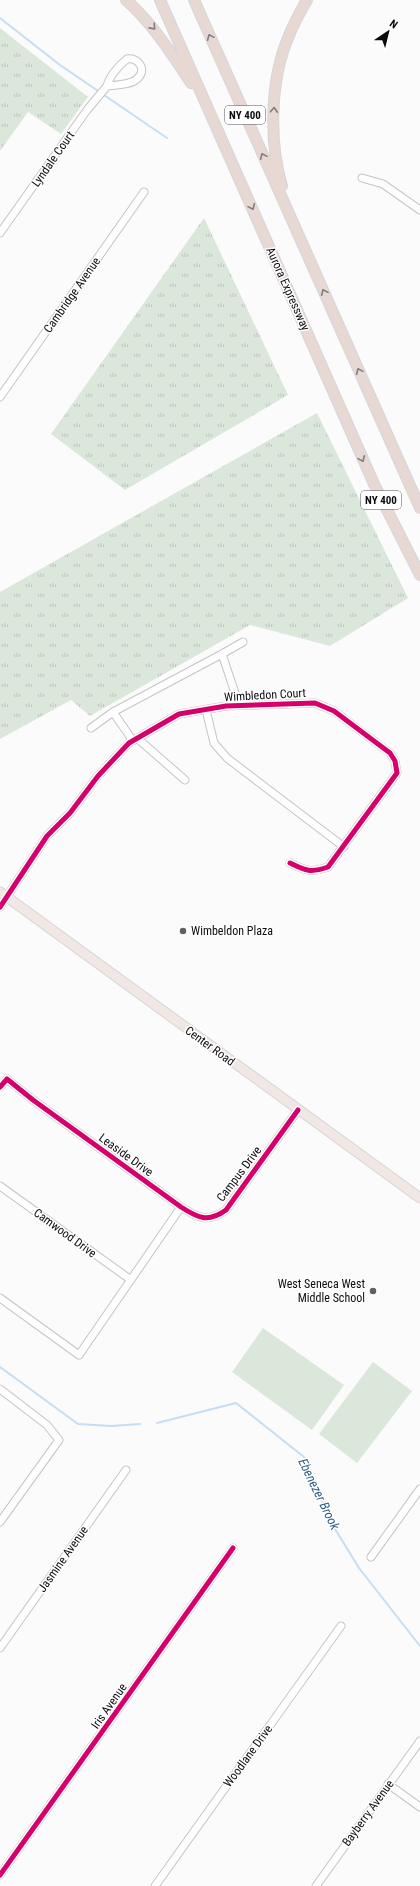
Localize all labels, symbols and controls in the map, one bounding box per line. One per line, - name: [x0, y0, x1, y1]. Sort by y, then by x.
- north arrow: [368, 12, 408, 52]
- text: N: [387, 17, 400, 32]
- one-way arrow: [149, 23, 156, 30]
- one-way arrow: [207, 34, 215, 41]
- road number: NY 400: [225, 106, 265, 124]
- one-way arrow: [270, 107, 279, 113]
- street label: Lyndale Court: [29, 128, 78, 190]
- one-way arrow: [260, 152, 268, 160]
- one-way arrow: [247, 203, 255, 210]
- street label: Aurora Expressway: [263, 245, 313, 333]
- street label: Cambridge Avenue: [41, 254, 103, 335]
- one-way arrow: [320, 289, 328, 296]
- one-way arrow: [355, 367, 363, 374]
- one-way arrow: [358, 455, 366, 462]
- road number: NY 400: [361, 491, 401, 509]
- street label: Wimbledon Court: [224, 686, 307, 704]
- place label: Wimbeldon Plaza: [191, 924, 273, 938]
- marker: Wimbeldon Plaza: [178, 926, 188, 936]
- street label: Center Road: [182, 1023, 238, 1069]
- street label: Leaside Drive: [96, 1131, 156, 1180]
- street label: Campus Drive: [214, 1143, 265, 1204]
- street label: Camwood Drive: [31, 1206, 99, 1261]
- place label: West Seneca West Middle School: [278, 1277, 365, 1305]
- marker: West Seneca West Middle School: [368, 1286, 378, 1296]
- water label: Ebenezer Brook: [295, 1456, 343, 1532]
- street label: Jasmine Avenue: [35, 1523, 91, 1595]
- street label: Iris Avenue: [88, 1680, 130, 1731]
- street label: Woodlane Drive: [221, 1722, 276, 1790]
- street label: Bayberry Avenue: [339, 1777, 397, 1849]

